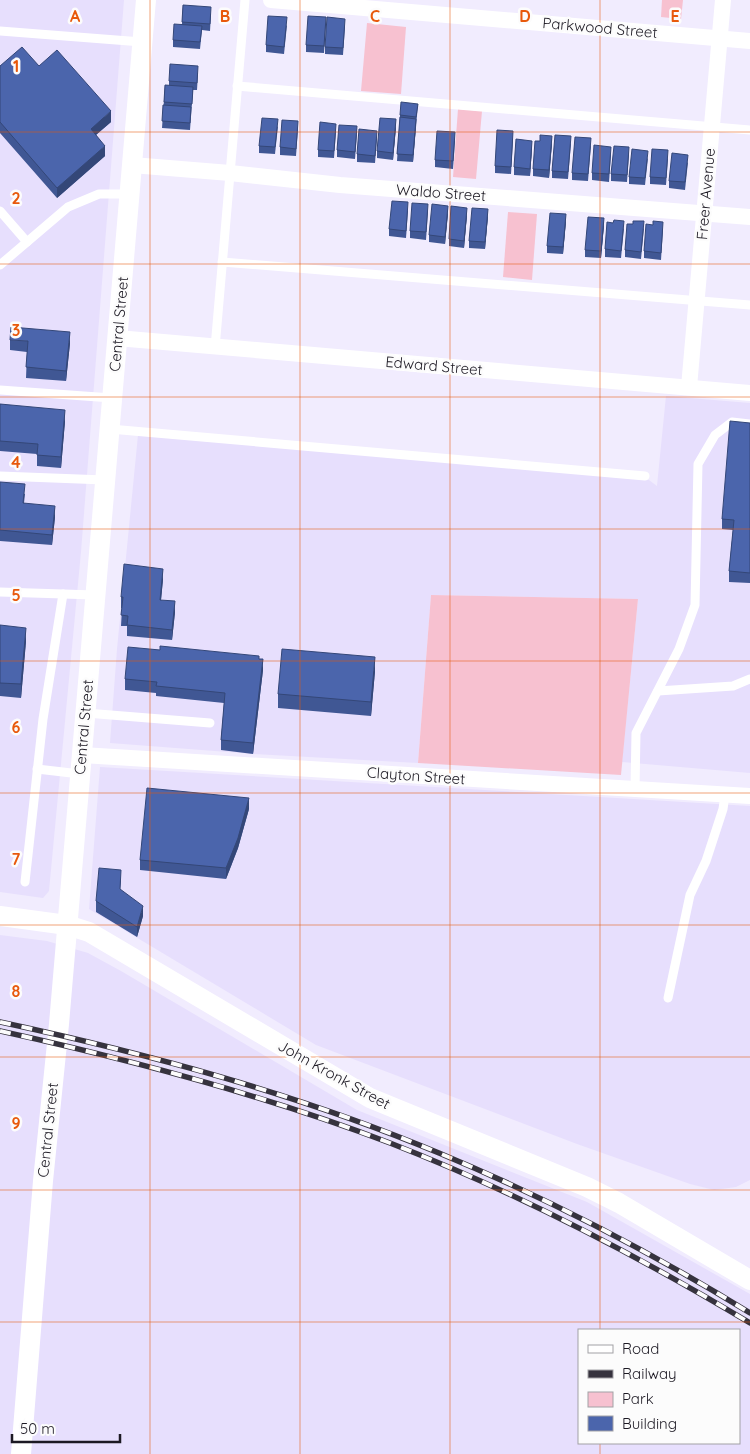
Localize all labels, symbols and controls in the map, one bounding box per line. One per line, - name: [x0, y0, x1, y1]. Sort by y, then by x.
- text: A: [70, 6, 81, 26]
- text: B: [220, 6, 230, 26]
- text: C: [370, 6, 380, 26]
- text: D: [519, 6, 531, 26]
- text: E: [670, 6, 680, 26]
- street label: Parkwood Street: [542, 13, 658, 42]
- text: 1: [13, 56, 19, 76]
- street label: Freer Avenue: [692, 147, 719, 241]
- street label: Waldo Street: [395, 180, 487, 205]
- text: 2: [11, 188, 21, 208]
- street label: Central Street: [105, 276, 132, 372]
- text: 3: [12, 320, 20, 340]
- street label: Edward Street: [385, 352, 483, 379]
- text: 4: [11, 452, 21, 472]
- text: 5: [11, 585, 21, 605]
- street label: Central Street: [70, 679, 97, 775]
- text: 6: [12, 717, 21, 737]
- street label: Clayton Street: [366, 763, 466, 788]
- text: 7: [12, 849, 21, 869]
- text: 8: [12, 981, 21, 1001]
- street label: John Kronk Street: [275, 1036, 394, 1113]
- street label: Central Street: [33, 1082, 62, 1178]
- text: 9: [11, 1113, 21, 1133]
- legend: [578, 1329, 740, 1444]
- text: Road: [622, 1339, 659, 1358]
- text: Railway: [622, 1364, 677, 1383]
- text: Park: [622, 1389, 654, 1408]
- scale bar: [12, 1412, 120, 1444]
- text: Building: [622, 1414, 677, 1433]
- text: 50 m: [20, 1419, 55, 1438]

